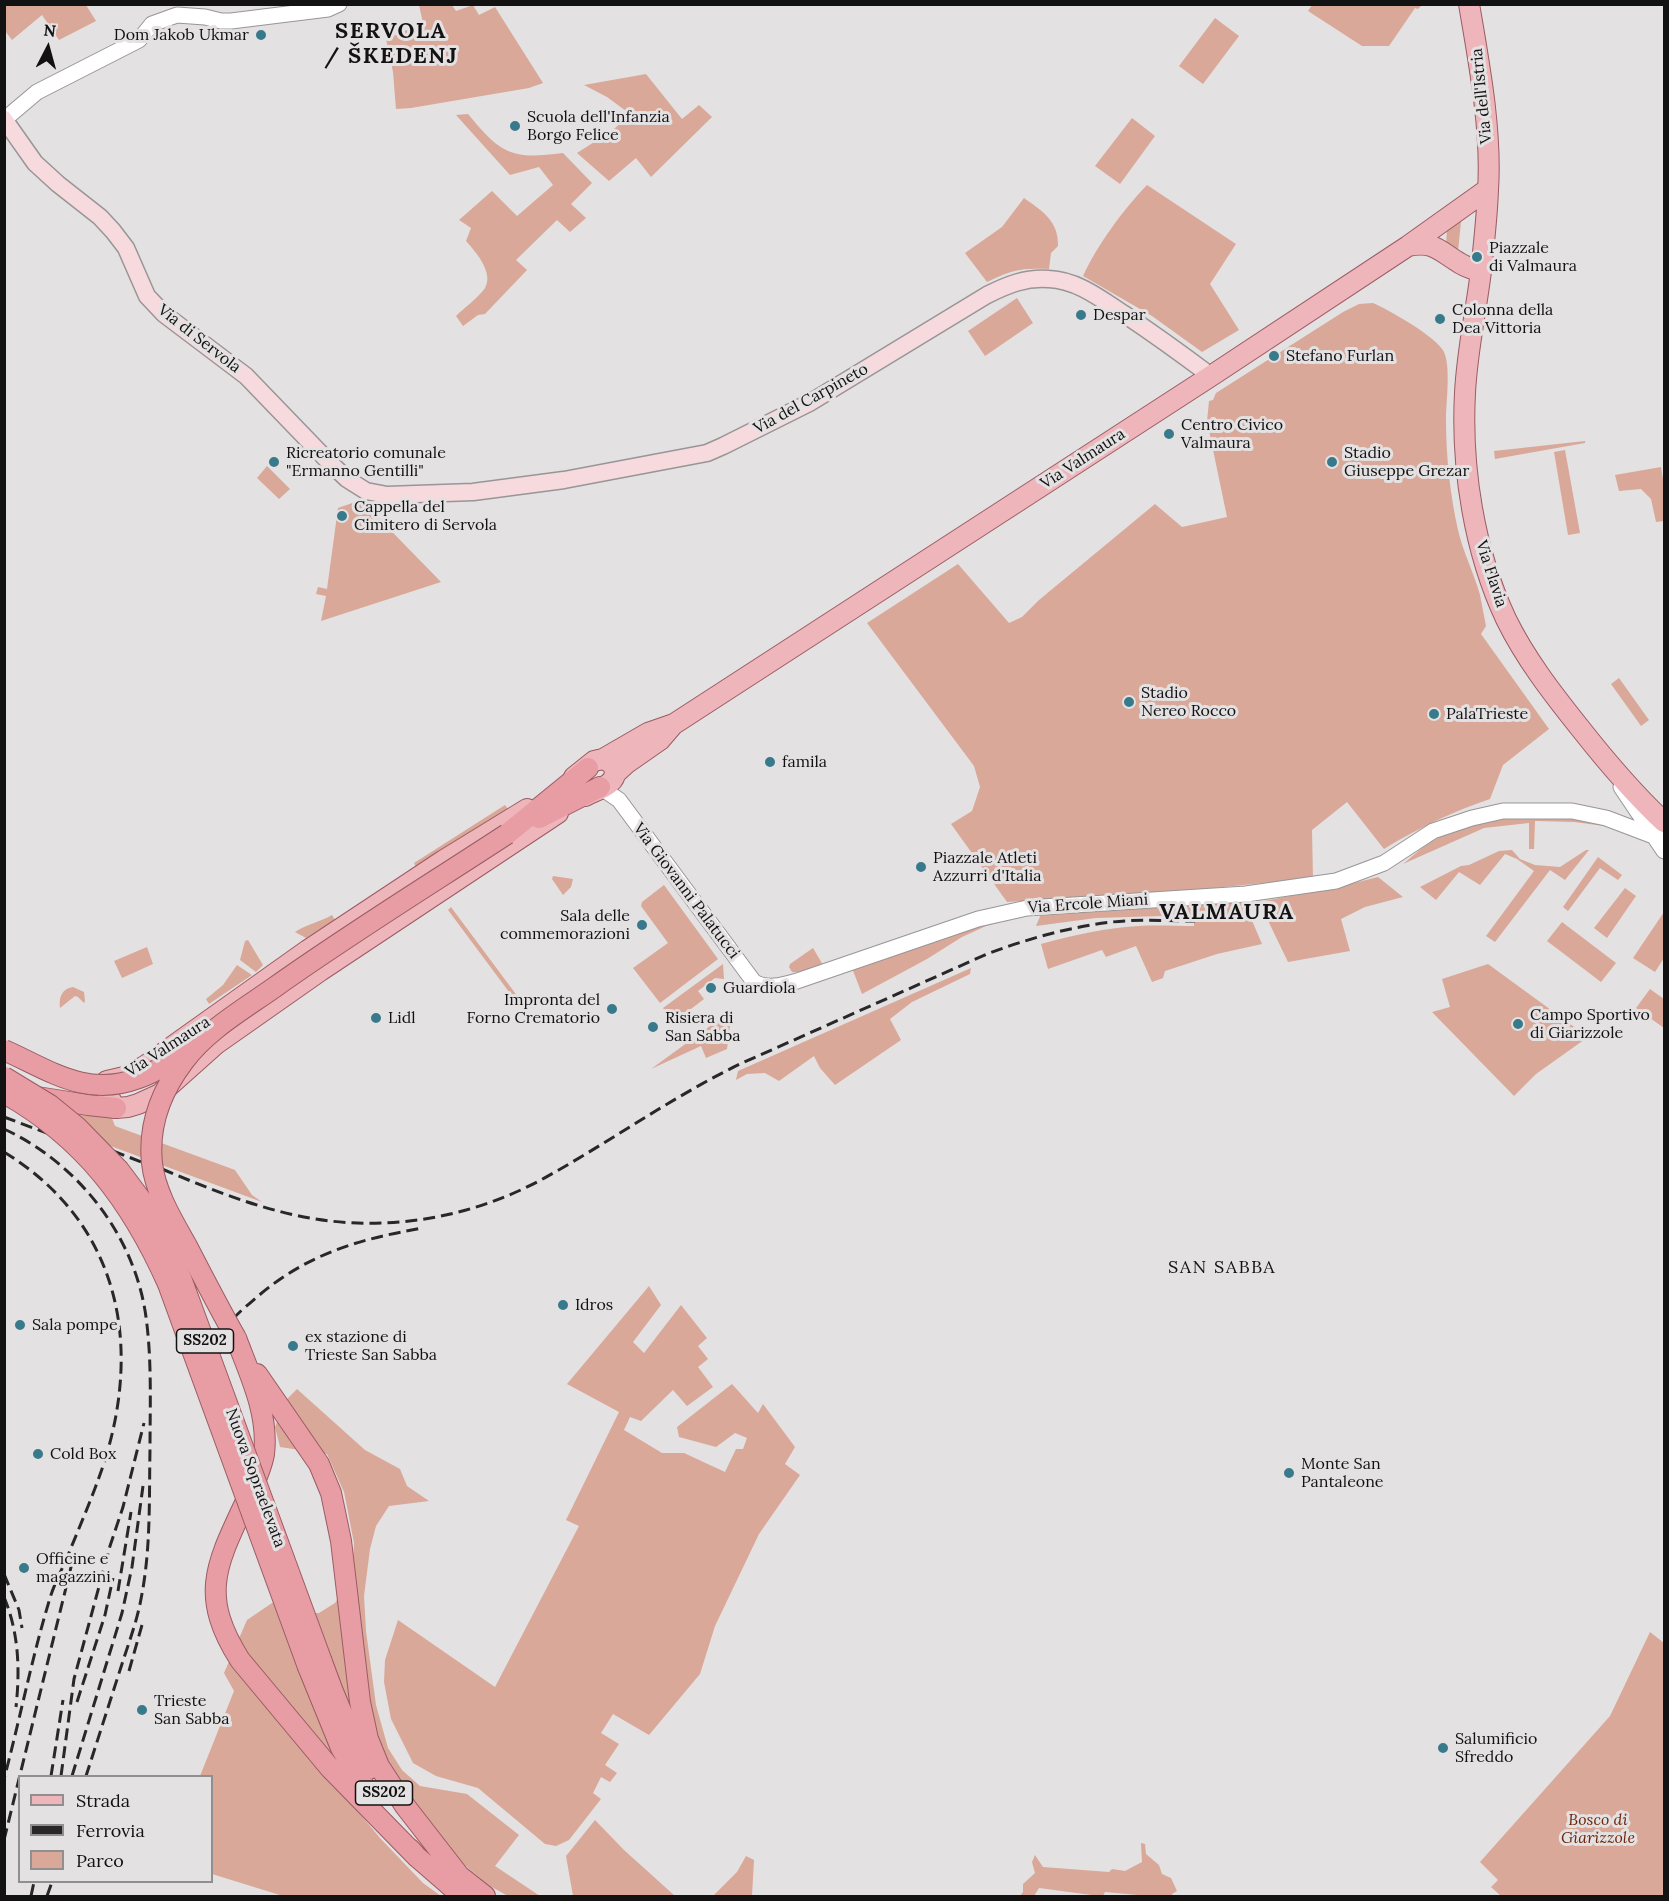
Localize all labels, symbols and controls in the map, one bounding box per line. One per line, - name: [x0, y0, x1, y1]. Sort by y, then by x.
- north arrow: [18, 18, 78, 78]
- district label: SERVOLA / ŠKEDENJ: [324, 19, 458, 70]
- text: N: [43, 20, 57, 41]
- place label: Dom Jakob Ukmar: [114, 25, 249, 45]
- marker: Dom Jakob Ukmar: [254, 28, 268, 42]
- street label: Via dell'Istria: [1467, 47, 1497, 145]
- place label: Scuola dell'Infanzia Borgo Felice: [527, 107, 670, 145]
- marker: Scuola dell'Infanzia Borgo Felice: [508, 119, 522, 133]
- place label: Piazzale di Valmaura: [1489, 238, 1577, 276]
- marker: Piazzale di Valmaura: [1470, 250, 1484, 264]
- place label: Colonna della Dea Vittoria: [1452, 300, 1553, 338]
- street label: Via di Servola: [154, 301, 244, 377]
- place label: Despar: [1093, 305, 1146, 325]
- marker: Despar: [1074, 308, 1088, 322]
- marker: Colonna della Dea Vittoria: [1433, 312, 1447, 326]
- place label: Stefano Furlan: [1286, 346, 1394, 366]
- marker: Stefano Furlan: [1267, 349, 1281, 363]
- street label: Via del Carpineto: [750, 360, 872, 438]
- place label: Centro Civico Valmaura: [1181, 415, 1283, 453]
- street label: Via Valmaura: [1037, 425, 1129, 493]
- marker: Centro Civico Valmaura: [1162, 427, 1176, 441]
- place label: Ricreatorio comunale "Ermanno Gentilli": [286, 443, 446, 481]
- place label: Stadio Giuseppe Grezar: [1344, 443, 1469, 481]
- marker: Ricreatorio comunale "Ermanno Gentilli": [267, 455, 281, 469]
- marker: Stadio Giuseppe Grezar: [1325, 455, 1339, 469]
- place label: Cappella del Cimitero di Servola: [354, 497, 497, 535]
- marker: Cappella del Cimitero di Servola: [335, 509, 349, 523]
- street label: Via Flavia: [1471, 538, 1511, 610]
- place label: Stadio Nereo Rocco: [1141, 683, 1236, 721]
- marker: Stadio Nereo Rocco: [1122, 695, 1136, 709]
- place label: PalaTrieste: [1446, 704, 1528, 724]
- marker: PalaTrieste: [1427, 707, 1441, 721]
- place label: famila: [782, 752, 827, 772]
- marker: famila: [763, 755, 777, 769]
- street label: Via Giovanni Palatucci: [629, 819, 743, 963]
- place label: Piazzale Atleti Azzurri d'Italia: [933, 848, 1041, 886]
- marker: Piazzale Atleti Azzurri d'Italia: [914, 860, 928, 874]
- street label: Via Ercole Miani: [1027, 890, 1149, 918]
- district label: VALMAURA: [1159, 900, 1295, 926]
- place label: Sala delle commemorazioni: [500, 906, 630, 944]
- marker: Sala delle commemorazioni: [635, 918, 649, 932]
- place label: Guardiola: [723, 978, 796, 998]
- marker: Guardiola: [704, 981, 718, 995]
- place label: Impronta del Forno Crematorio: [466, 990, 600, 1028]
- marker: Impronta del Forno Crematorio: [605, 1002, 619, 1016]
- place label: Campo Sportivo di Giarizzole: [1530, 1005, 1650, 1043]
- place label: Lidl: [388, 1008, 416, 1028]
- place label: Risiera di San Sabba: [665, 1008, 740, 1046]
- marker: Lidl: [369, 1011, 383, 1025]
- street label: Via Valmaura: [122, 1013, 214, 1081]
- marker: Campo Sportivo di Giarizzole: [1511, 1017, 1525, 1031]
- marker: Risiera di San Sabba: [646, 1020, 660, 1034]
- district label: SAN SABBA: [1168, 1257, 1276, 1279]
- place label: Idros: [575, 1295, 613, 1315]
- marker: Idros: [556, 1298, 570, 1312]
- place label: Sala pompe: [32, 1315, 118, 1335]
- marker: Sala pompe: [13, 1318, 27, 1332]
- place label: ex stazione di Trieste San Sabba: [305, 1327, 437, 1365]
- road number: SS202: [176, 1329, 234, 1353]
- marker: ex stazione di Trieste San Sabba: [286, 1339, 300, 1353]
- street label: Nuova Sopraelevata: [221, 1406, 289, 1550]
- place label: Cold Box: [50, 1444, 116, 1464]
- marker: Cold Box: [31, 1447, 45, 1461]
- place label: Monte San Pantaleone: [1301, 1454, 1384, 1492]
- marker: Monte San Pantaleone: [1282, 1466, 1296, 1480]
- place label: Officine e magazzini: [36, 1549, 111, 1587]
- marker: Officine e magazzini: [17, 1561, 31, 1575]
- place label: Trieste San Sabba: [154, 1691, 229, 1729]
- marker: Trieste San Sabba: [135, 1703, 149, 1717]
- place label: Salumificio Sfreddo: [1455, 1729, 1537, 1767]
- marker: Salumificio Sfreddo: [1436, 1741, 1450, 1755]
- legend: [18, 1775, 213, 1883]
- road number: SS202: [356, 1781, 412, 1805]
- text: Strada: [76, 1789, 130, 1812]
- park label: Bosco di Giarizzole: [1561, 1810, 1635, 1848]
- text: Ferrovia: [76, 1819, 145, 1842]
- text: Parco: [76, 1849, 124, 1872]

